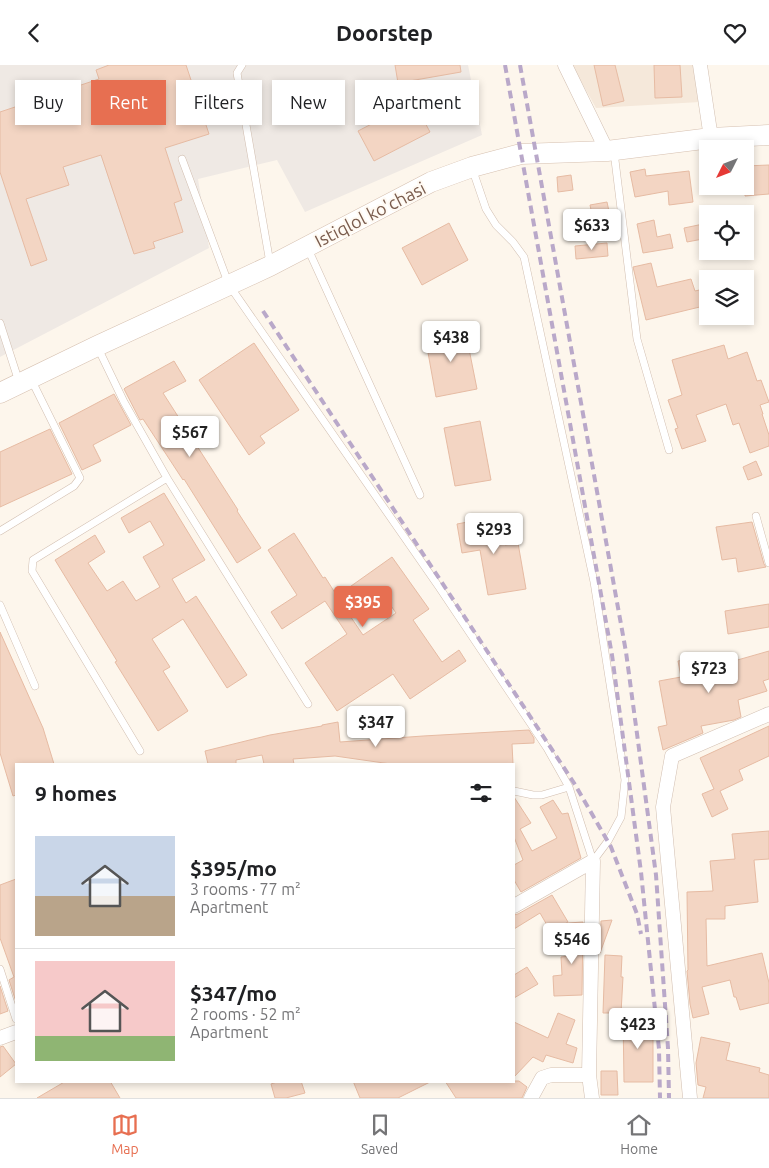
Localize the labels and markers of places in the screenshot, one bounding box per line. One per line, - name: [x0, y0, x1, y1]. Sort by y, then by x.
- pin: $633: [562, 209, 622, 251]
- pin: $438: [421, 321, 481, 363]
- pin: $567: [160, 415, 220, 458]
- pin: $293: [464, 513, 524, 555]
- pin: $395: [333, 585, 393, 628]
- pin: $723: [679, 651, 739, 694]
- pin: $347: [346, 705, 406, 748]
- pin: $546: [542, 923, 602, 965]
- pin: $423: [608, 1007, 668, 1050]

